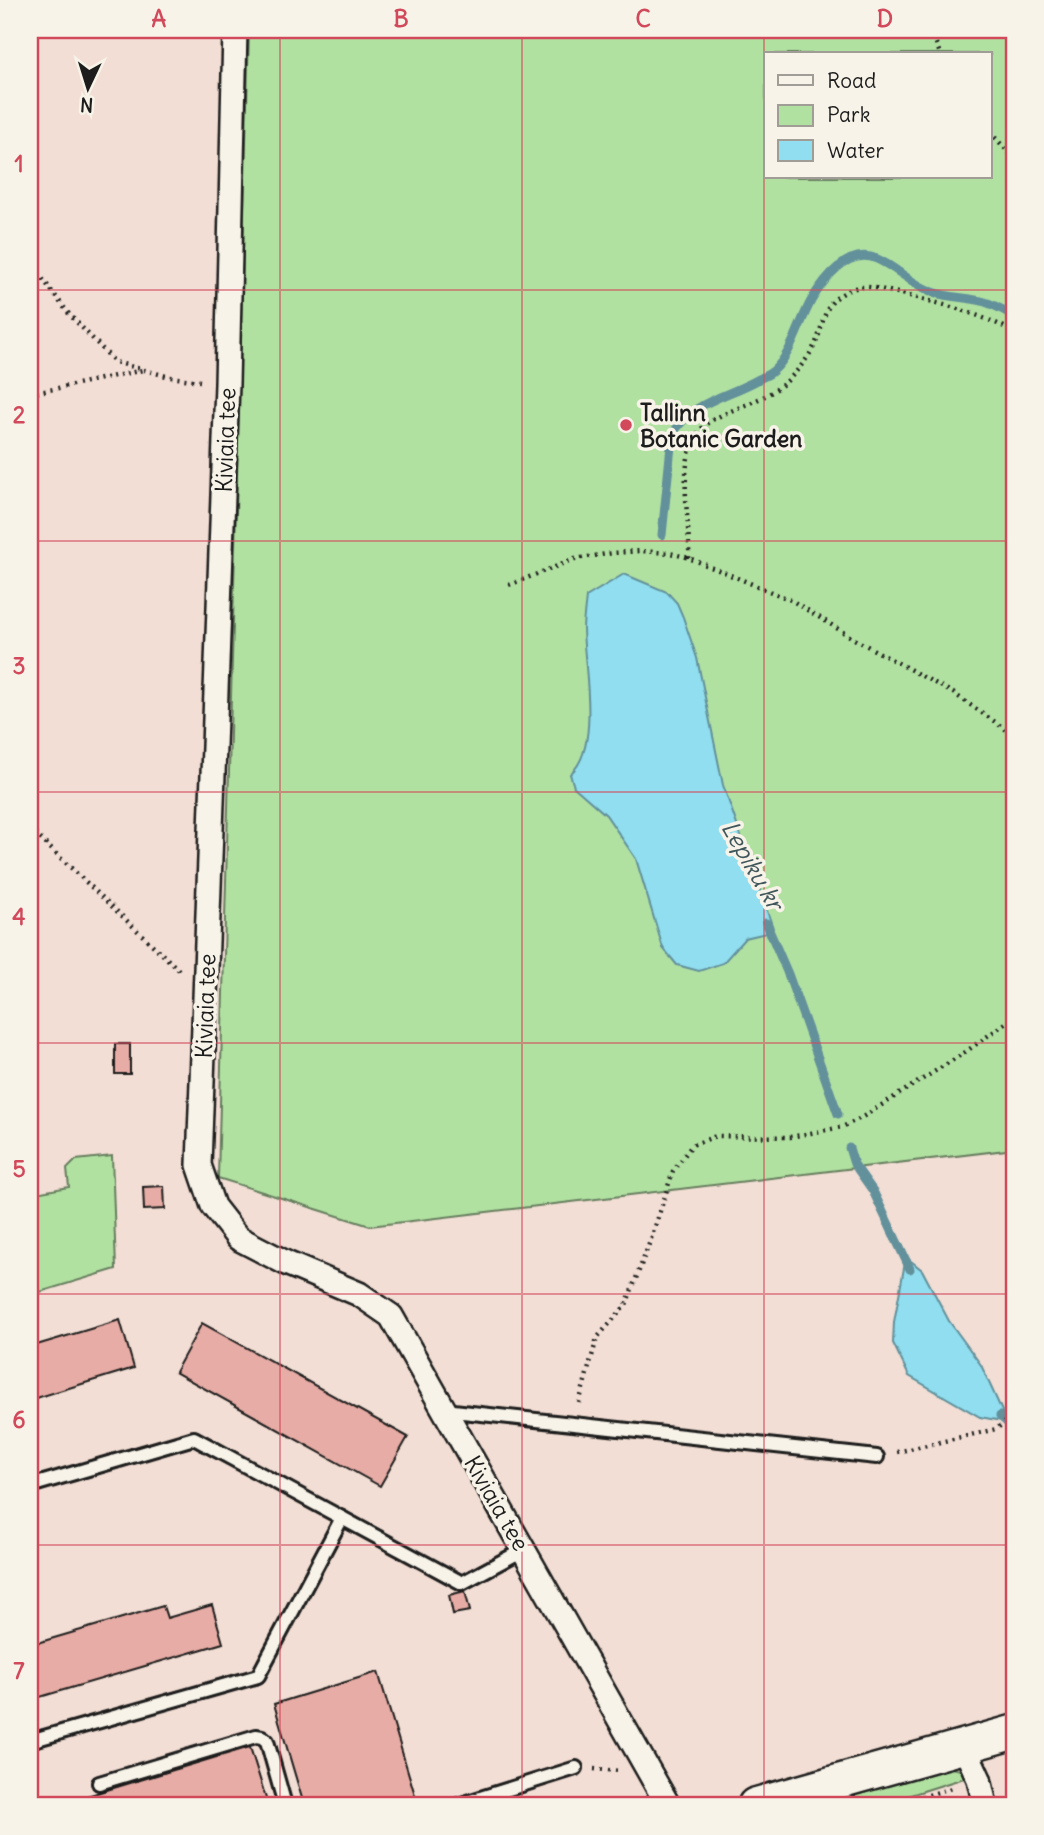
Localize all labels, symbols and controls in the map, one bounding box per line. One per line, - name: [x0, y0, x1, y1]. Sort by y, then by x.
- text: A: [152, 4, 167, 33]
- text: B: [393, 4, 409, 33]
- text: C: [635, 4, 651, 33]
- text: D: [877, 4, 893, 33]
- north arrow: [52, 52, 122, 122]
- legend: [764, 52, 992, 178]
- text: Road: [827, 67, 876, 94]
- text: N: [79, 93, 94, 117]
- text: Park: [827, 101, 870, 128]
- text: Water: [827, 137, 885, 164]
- text: 1: [14, 149, 24, 178]
- street label: Kiviaia tee: [209, 387, 241, 493]
- place label: Tallinn Botanic Garden: [640, 398, 802, 453]
- text: 2: [13, 400, 26, 429]
- marker: Tallinn Botanic Garden: [618, 417, 634, 433]
- text: 3: [12, 651, 26, 680]
- water label: Lepiku kr: [715, 815, 792, 918]
- text: 4: [12, 902, 26, 931]
- street label: Kiviaia tee: [189, 953, 221, 1059]
- text: 5: [12, 1154, 26, 1183]
- text: 6: [12, 1405, 26, 1434]
- street label: Kiviaia tee: [458, 1450, 536, 1556]
- text: 7: [13, 1656, 25, 1685]

